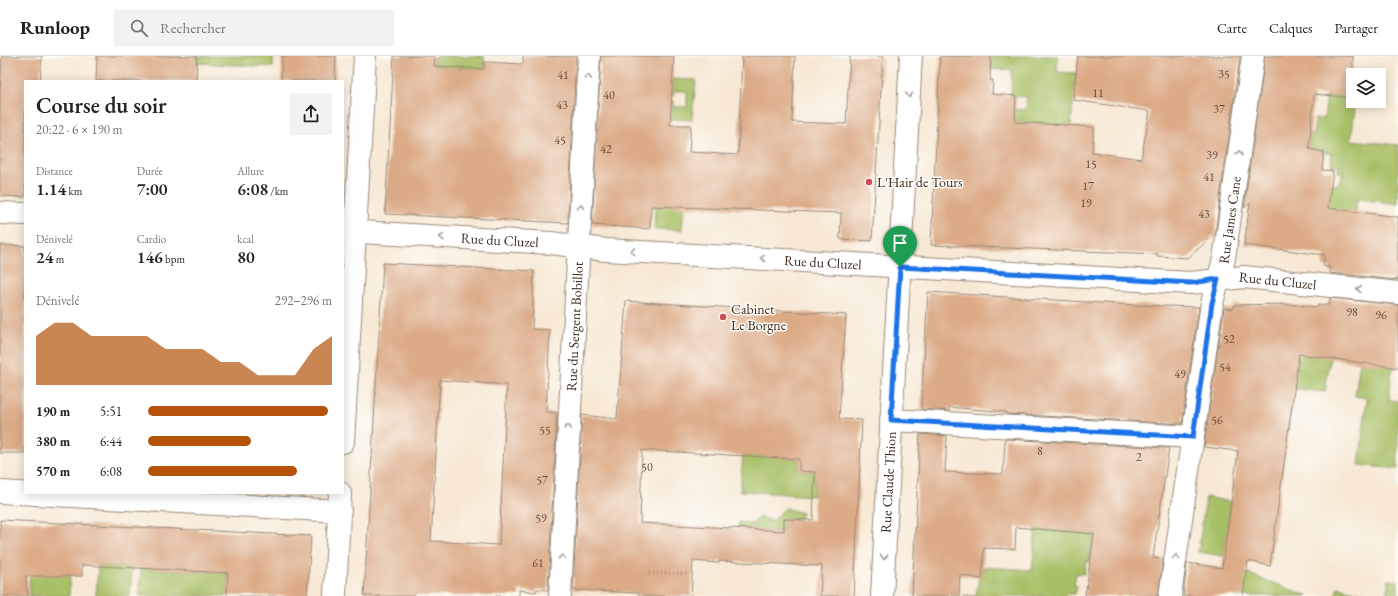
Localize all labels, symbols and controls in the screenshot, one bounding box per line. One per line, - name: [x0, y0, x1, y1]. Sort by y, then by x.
- search box: [114, 10, 394, 46]
- text: Runloop: [20, 15, 90, 40]
- icon: search: [128, 17, 150, 39]
- text: Rechercher: [160, 18, 226, 37]
- text: Carte: [1217, 19, 1247, 37]
- text: Calques: [1269, 19, 1313, 37]
- text: Partager: [1335, 19, 1378, 37]
- house number: 35: [1218, 66, 1230, 82]
- house number: 41: [557, 67, 569, 83]
- map controls: [1346, 68, 1386, 108]
- button: layers: [1346, 68, 1386, 108]
- one-way arrow: [583, 74, 592, 80]
- house number: 11: [1092, 85, 1104, 101]
- house number: 40: [603, 87, 615, 103]
- text: Course du soir: [36, 91, 167, 120]
- one-way arrow: [905, 92, 914, 98]
- button: share: [290, 93, 332, 135]
- house number: 43: [556, 97, 568, 113]
- house number: 37: [1213, 101, 1225, 117]
- text: 20:22 · 6 × 190 m: [36, 121, 123, 138]
- house number: 45: [554, 132, 566, 148]
- house number: 42: [600, 141, 612, 157]
- house number: 39: [1206, 147, 1218, 163]
- one-way arrow: [1234, 149, 1243, 156]
- house number: 15: [1085, 156, 1097, 172]
- text: Distance: [36, 164, 73, 178]
- text: Durée: [137, 164, 163, 178]
- text: Allure: [237, 164, 264, 178]
- house number: 41: [1203, 169, 1215, 185]
- place label: L'Hair de Tours: [877, 173, 963, 191]
- street label: Rue James Cane: [1214, 175, 1245, 265]
- marker: L'Hair de Tours: [864, 177, 874, 187]
- text: 1.14: [36, 178, 66, 200]
- text: 7:00: [137, 178, 167, 200]
- text: 6:08: [237, 178, 268, 200]
- house number: 17: [1082, 178, 1094, 194]
- text: km: [66, 184, 82, 198]
- text: /km: [268, 184, 288, 198]
- house number: 19: [1080, 195, 1092, 211]
- one-way arrow: [577, 204, 585, 210]
- house number: 43: [1198, 206, 1210, 222]
- pin: [883, 226, 917, 267]
- street label: Rue du Cluzel: [460, 229, 540, 251]
- text: Dénivelé: [36, 232, 73, 246]
- text: Cardio: [137, 232, 166, 246]
- text: kcal: [237, 232, 254, 246]
- icon: arrive: [889, 232, 911, 254]
- one-way arrow: [439, 233, 445, 242]
- text: 24: [36, 246, 53, 268]
- text: 146: [137, 246, 163, 268]
- text: 80: [237, 246, 255, 268]
- one-way arrow: [630, 247, 636, 256]
- street label: Rue du Cluzel: [784, 251, 863, 273]
- text: m: [53, 252, 64, 266]
- text: bpm: [163, 252, 185, 266]
- one-way arrow: [760, 254, 766, 263]
- street label: Rue du Sergent Bobillot: [562, 261, 587, 392]
- street label: Rue du Cluzel: [1238, 268, 1318, 294]
- one-way arrow: [1356, 285, 1362, 294]
- text: Dénivelé: [36, 292, 80, 309]
- text: 292–296 m: [275, 292, 332, 309]
- place label: Cabinet Le Borgne: [731, 300, 787, 334]
- house number: 98: [1346, 304, 1358, 320]
- house number: 96: [1375, 307, 1387, 323]
- marker: Cabinet Le Borgne: [718, 312, 728, 322]
- house number: 52: [1223, 331, 1235, 347]
- house number: 54: [1219, 359, 1231, 375]
- house number: 49: [1174, 366, 1186, 382]
- text: 190 m: [36, 403, 70, 420]
- text: 5:51: [100, 403, 122, 420]
- house number: 56: [1211, 412, 1223, 428]
- house number: 55: [539, 422, 551, 438]
- one-way arrow: [564, 424, 573, 430]
- street label: Rue Claude Thion: [876, 430, 900, 533]
- text: 380 m: [36, 433, 70, 450]
- text: 6:44: [100, 433, 122, 450]
- house number: 8: [1037, 443, 1043, 459]
- house number: 2: [1136, 449, 1142, 465]
- house number: 50: [641, 459, 653, 475]
- text: 570 m: [36, 463, 70, 480]
- text: 6:08: [100, 463, 122, 480]
- house number: 57: [536, 472, 548, 488]
- house number: 59: [535, 510, 547, 526]
- one-way arrow: [557, 554, 566, 560]
- one-way arrow: [880, 554, 889, 560]
- one-way arrow: [1171, 554, 1180, 560]
- house number: 61: [532, 555, 544, 571]

